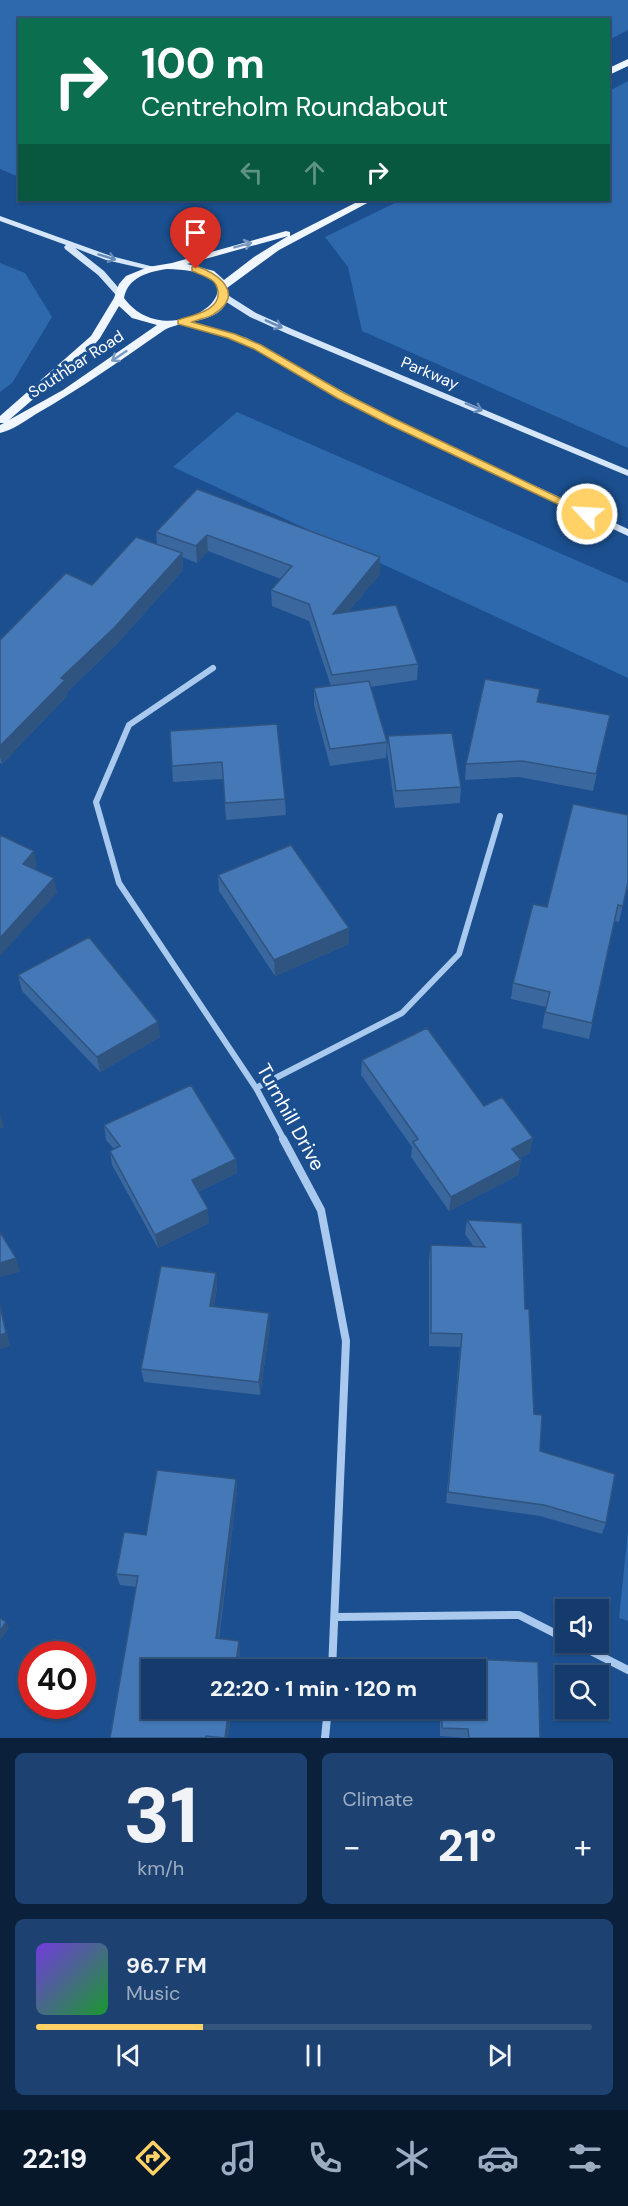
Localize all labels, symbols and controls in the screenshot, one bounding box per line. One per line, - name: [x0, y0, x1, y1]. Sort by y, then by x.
- text: 100 m: [141, 36, 265, 91]
- icon: right: [42, 42, 120, 120]
- text: Centreholm Roundabout: [141, 89, 448, 124]
- icon: left: [235, 156, 268, 189]
- icon: ahead: [298, 156, 331, 189]
- icon: right: [361, 156, 394, 189]
- pin: [170, 207, 221, 269]
- icon: arrive: [179, 216, 212, 249]
- one-way arrow: [233, 239, 252, 250]
- one-way arrow: [97, 252, 116, 263]
- one-way arrow: [265, 319, 283, 330]
- street label: Southbar Road: [24, 325, 128, 403]
- one-way arrow: [112, 350, 128, 362]
- street label: Parkway: [398, 351, 462, 395]
- one-way arrow: [464, 402, 482, 413]
- position arrow: [555, 482, 619, 546]
- street label: Turnhill Drive: [251, 1059, 331, 1175]
- map controls: [555, 1599, 609, 1719]
- button: sound: [555, 1599, 609, 1653]
- speed limit sign: 40: [18, 1641, 96, 1719]
- button: search: [555, 1665, 609, 1719]
- text: 22:20 · 1 min · 120 m: [210, 1674, 417, 1703]
- text: 31: [123, 1765, 198, 1866]
- text: Climate: [343, 1786, 413, 1812]
- text: 21°: [438, 1816, 497, 1875]
- text: −: [343, 1825, 361, 1868]
- text: +: [574, 1825, 592, 1868]
- text: km/h: [137, 1855, 184, 1881]
- text: 96.7 FM: [126, 1951, 207, 1980]
- text: Music: [126, 1980, 181, 2006]
- icon: previous: [112, 2039, 145, 2072]
- icon: pause: [297, 2039, 330, 2072]
- icon: next: [483, 2039, 516, 2072]
- icon: directions: [132, 2137, 174, 2179]
- icon: music: [218, 2137, 260, 2179]
- icon: phone: [304, 2137, 346, 2179]
- icon: climate: [391, 2137, 433, 2179]
- icon: car: [477, 2137, 519, 2179]
- icon: filters: [564, 2137, 606, 2179]
- text: 22:19: [22, 2141, 87, 2176]

